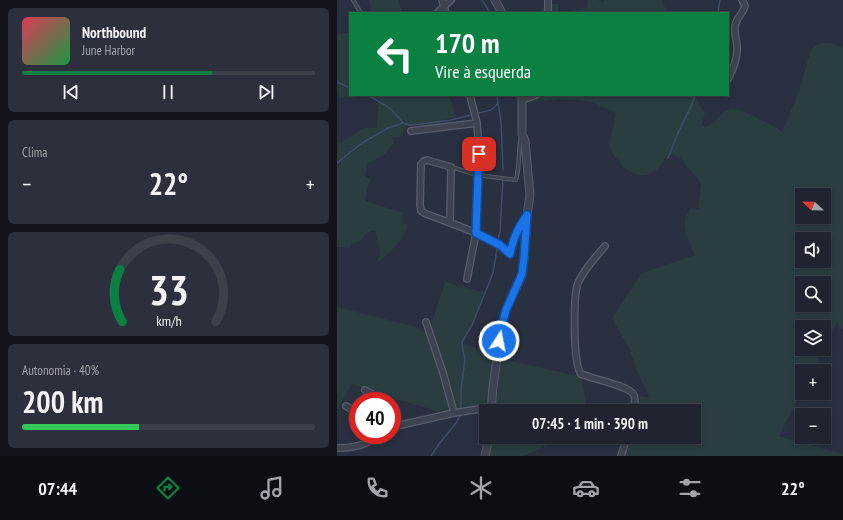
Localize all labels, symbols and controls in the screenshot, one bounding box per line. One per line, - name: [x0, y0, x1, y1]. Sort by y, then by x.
- text: Northbound: [82, 23, 146, 42]
- text: 170 m: [435, 24, 499, 61]
- icon: left: [369, 28, 421, 80]
- text: June Harbor: [82, 42, 135, 59]
- text: Vire à esquerda: [435, 60, 531, 83]
- icon: previous: [60, 81, 82, 103]
- icon: pause: [157, 81, 179, 103]
- icon: next: [255, 81, 277, 103]
- pin: [462, 137, 496, 171]
- icon: arrive: [468, 143, 490, 165]
- text: Clima: [22, 144, 47, 161]
- text: 22°: [149, 164, 188, 203]
- text: −: [22, 170, 31, 198]
- text: +: [306, 170, 315, 198]
- north arrow: [795, 188, 831, 224]
- map controls: [795, 188, 831, 444]
- button: sound: [795, 232, 831, 268]
- text: 33: [149, 263, 188, 316]
- button: search: [795, 276, 831, 312]
- text: km/h: [156, 311, 181, 330]
- position arrow: [478, 320, 520, 362]
- button: layers: [795, 320, 831, 356]
- text: Autonomia · 40%: [22, 362, 99, 379]
- button: +: [795, 364, 831, 400]
- text: 200 km: [22, 382, 103, 421]
- speed limit sign: 40: [349, 392, 401, 444]
- button: −: [795, 408, 831, 444]
- text: 07:45 · 1 min · 390 m: [532, 414, 648, 433]
- icon: directions: [154, 474, 182, 502]
- icon: music: [258, 474, 286, 502]
- icon: phone: [363, 474, 391, 502]
- icon: climate: [467, 474, 495, 502]
- icon: car: [572, 474, 600, 502]
- icon: filters: [676, 474, 704, 502]
- text: 07:44: [38, 477, 77, 500]
- text: 22°: [781, 477, 805, 500]

